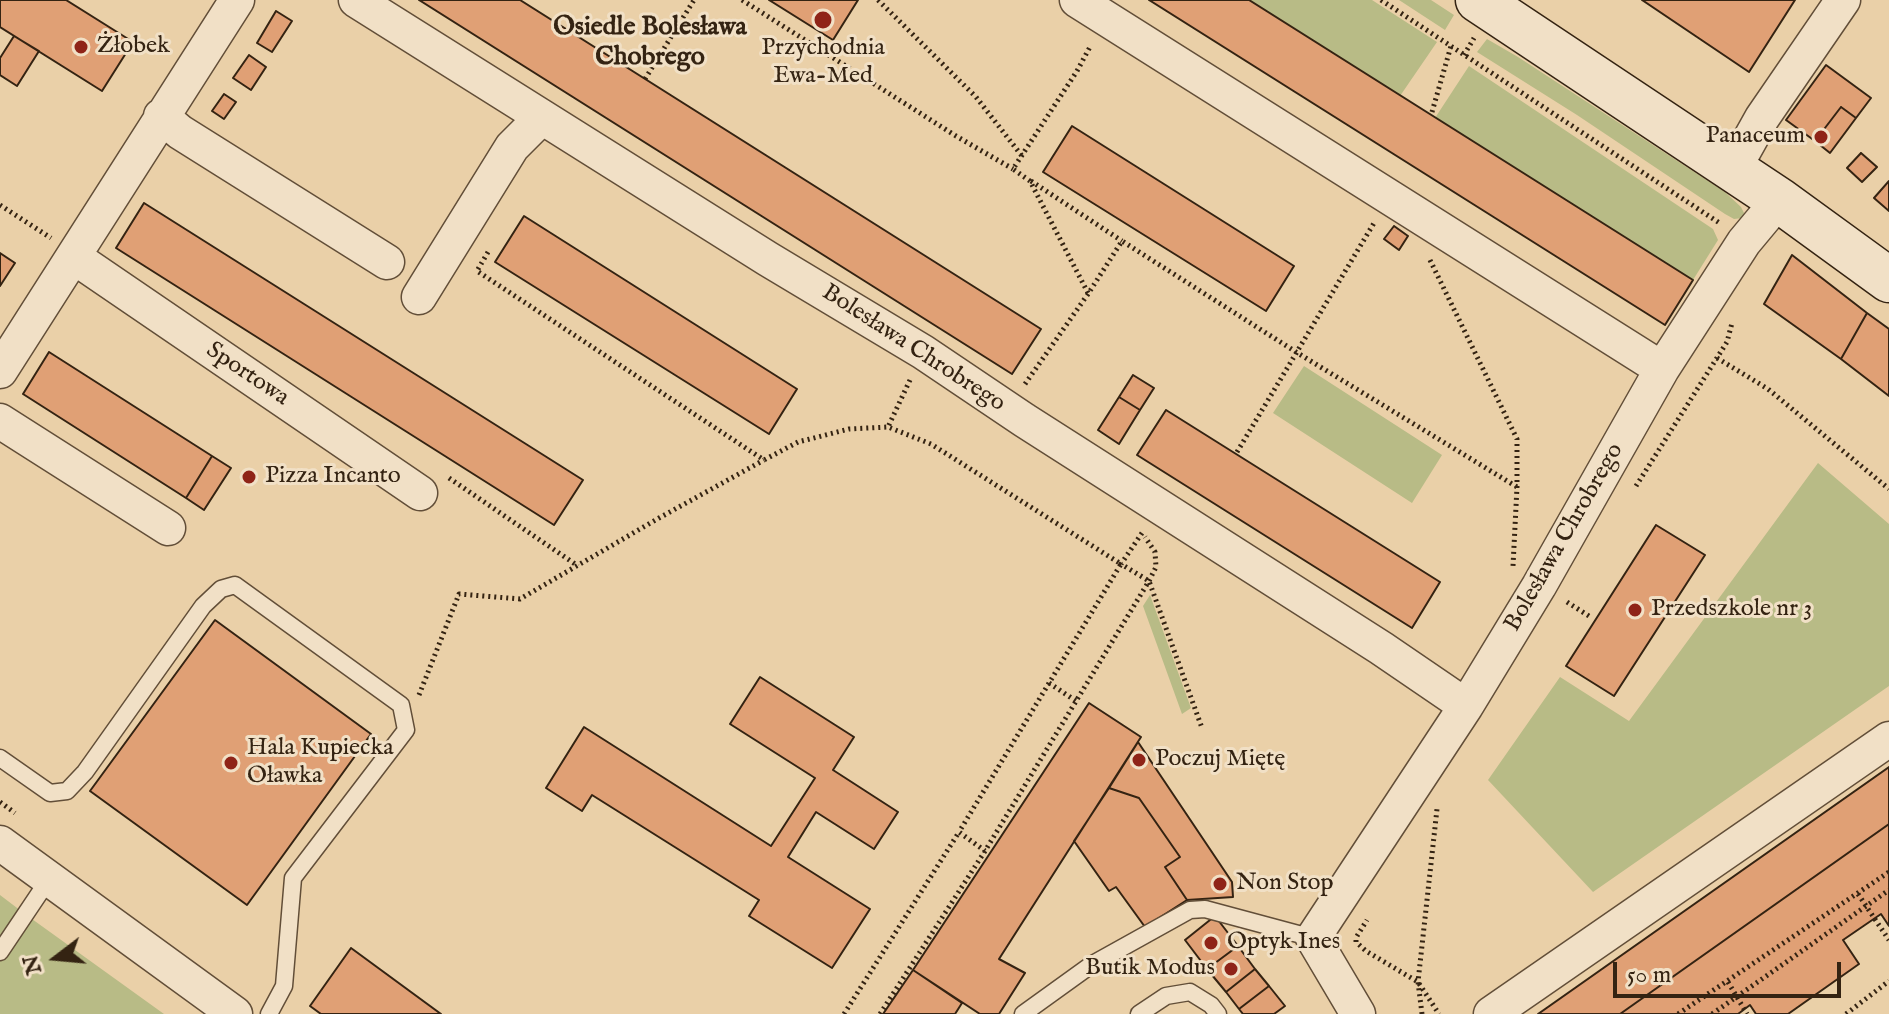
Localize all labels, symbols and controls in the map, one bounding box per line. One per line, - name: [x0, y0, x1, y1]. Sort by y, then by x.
- marker: Przychodnia Ewa-Med: [812, 9, 834, 31]
- district label: Osiedle Bolesława Chobrego: [553, 13, 747, 74]
- place label: Żłobek: [97, 33, 170, 61]
- place label: Przychodnia Ewa-Med: [761, 35, 885, 91]
- marker: Żłobek: [72, 38, 90, 56]
- place label: Panaceum: [1705, 123, 1805, 151]
- marker: Panaceum: [1812, 128, 1830, 146]
- street label: Bolesława Chrobrego: [816, 279, 1010, 419]
- street label: Sportowa: [200, 337, 294, 413]
- street label: Bolesława Chrobrego: [1499, 439, 1631, 637]
- place label: Pizza Incanto: [265, 463, 401, 491]
- marker: Pizza Incanto: [240, 468, 258, 486]
- place label: Przedszkole nr 3: [1651, 596, 1812, 624]
- marker: Przedszkole nr 3: [1626, 601, 1644, 619]
- place label: Hala Kupiecka Oławka: [247, 735, 394, 791]
- place label: Poczuj Miętę: [1155, 746, 1285, 774]
- marker: Poczuj Miętę: [1130, 751, 1148, 769]
- marker: Hala Kupiecka Oławka: [222, 754, 240, 772]
- place label: Non Stop: [1236, 870, 1333, 898]
- marker: Non Stop: [1211, 875, 1229, 893]
- north arrow: [16, 918, 96, 998]
- place label: Optyk Ines: [1227, 929, 1340, 957]
- marker: Optyk Ines: [1202, 934, 1220, 952]
- scale bar: [1617, 946, 1845, 996]
- text: N: [17, 952, 49, 978]
- place label: Butik Modus: [1085, 955, 1215, 983]
- marker: Butik Modus: [1222, 960, 1240, 978]
- text: 50 m: [1627, 960, 1671, 991]

